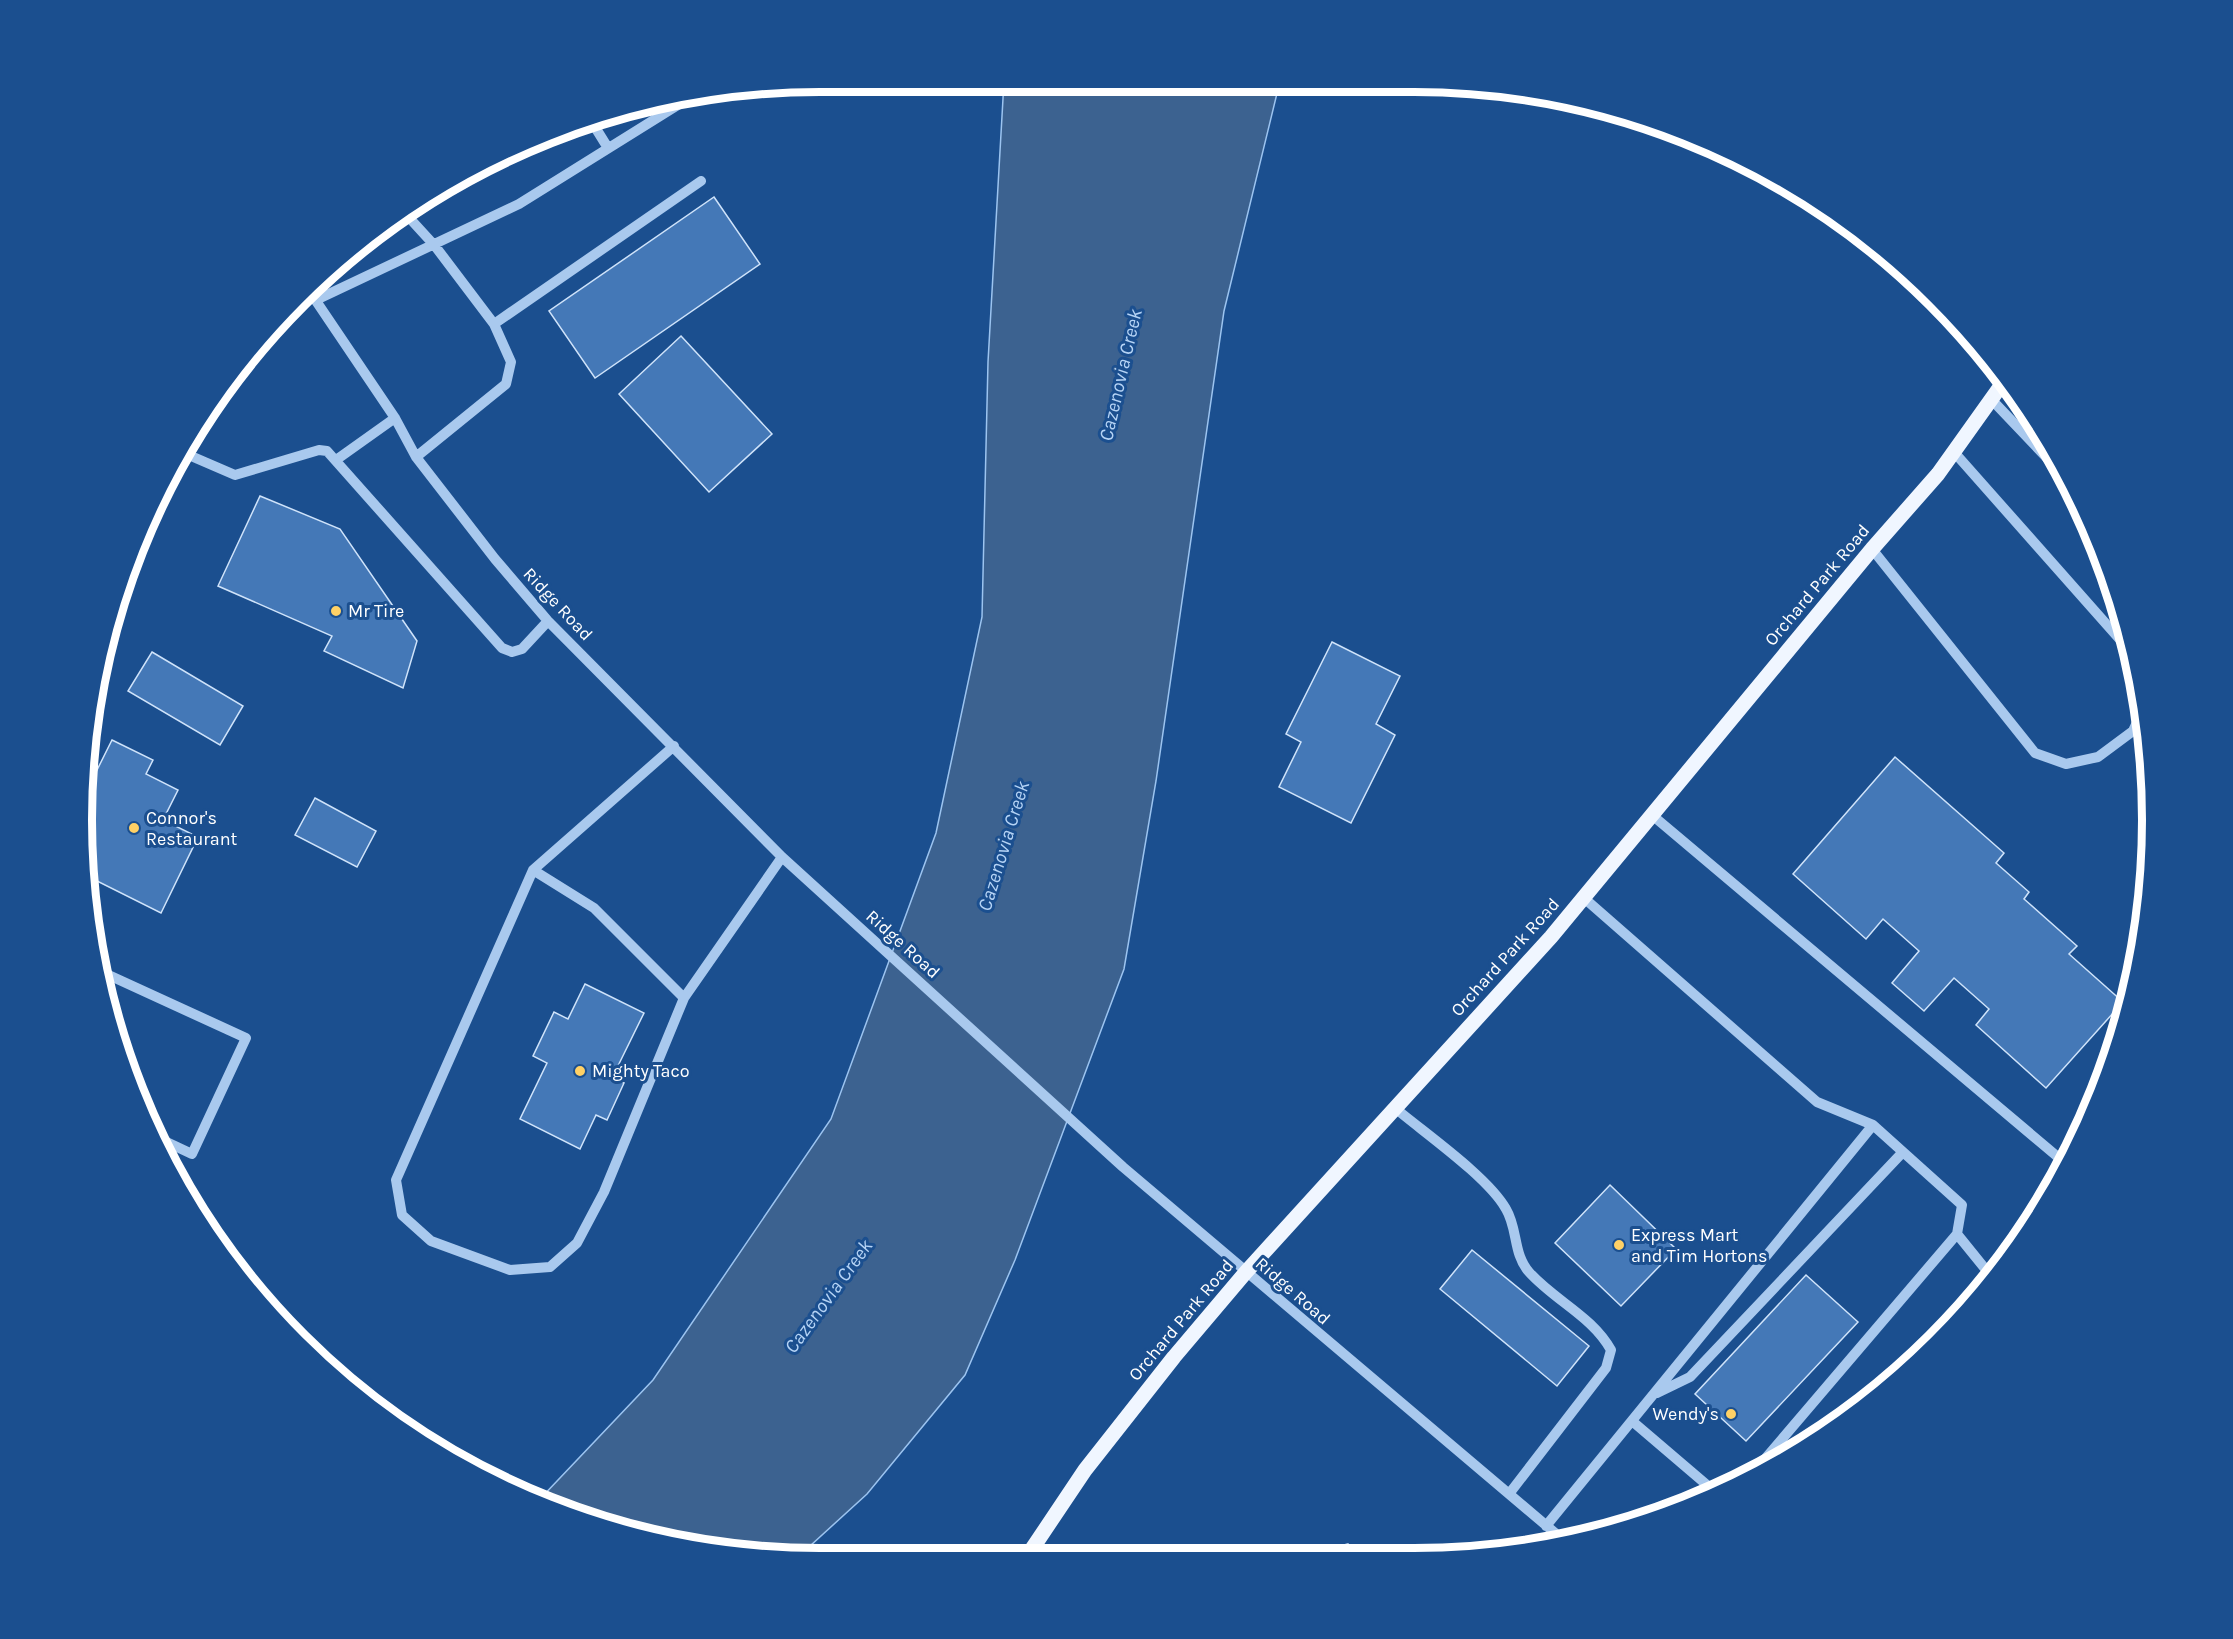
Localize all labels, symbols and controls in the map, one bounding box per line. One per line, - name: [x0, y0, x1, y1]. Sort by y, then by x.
- water label: Cazenovia Creek: [1094, 306, 1147, 443]
- street label: Orchard Park Road: [1760, 520, 1874, 650]
- street label: Ridge Road: [519, 563, 597, 645]
- place label: Mr Tire: [348, 600, 404, 622]
- marker: Mr Tire: [329, 604, 343, 618]
- water label: Cazenovia Creek: [973, 777, 1034, 914]
- place label: Connor's Restaurant: [146, 807, 238, 850]
- marker: Connor's Restaurant: [127, 821, 141, 835]
- street label: Orchard Park Road: [1446, 893, 1564, 1021]
- street label: Ridge Road: [861, 905, 945, 983]
- place label: Mighty Taco: [592, 1060, 690, 1082]
- marker: Mighty Taco: [573, 1064, 587, 1078]
- place label: Express Mart and Tim Hortons: [1631, 1224, 1768, 1267]
- water label: Cazenovia Creek: [779, 1234, 878, 1358]
- marker: Express Mart and Tim Hortons: [1612, 1238, 1626, 1252]
- street label: Ridge Road: [1251, 1252, 1335, 1330]
- street label: Orchard Park Road: [1124, 1255, 1238, 1385]
- place label: Wendy's: [1652, 1403, 1719, 1425]
- marker: Wendy's: [1724, 1407, 1738, 1421]

